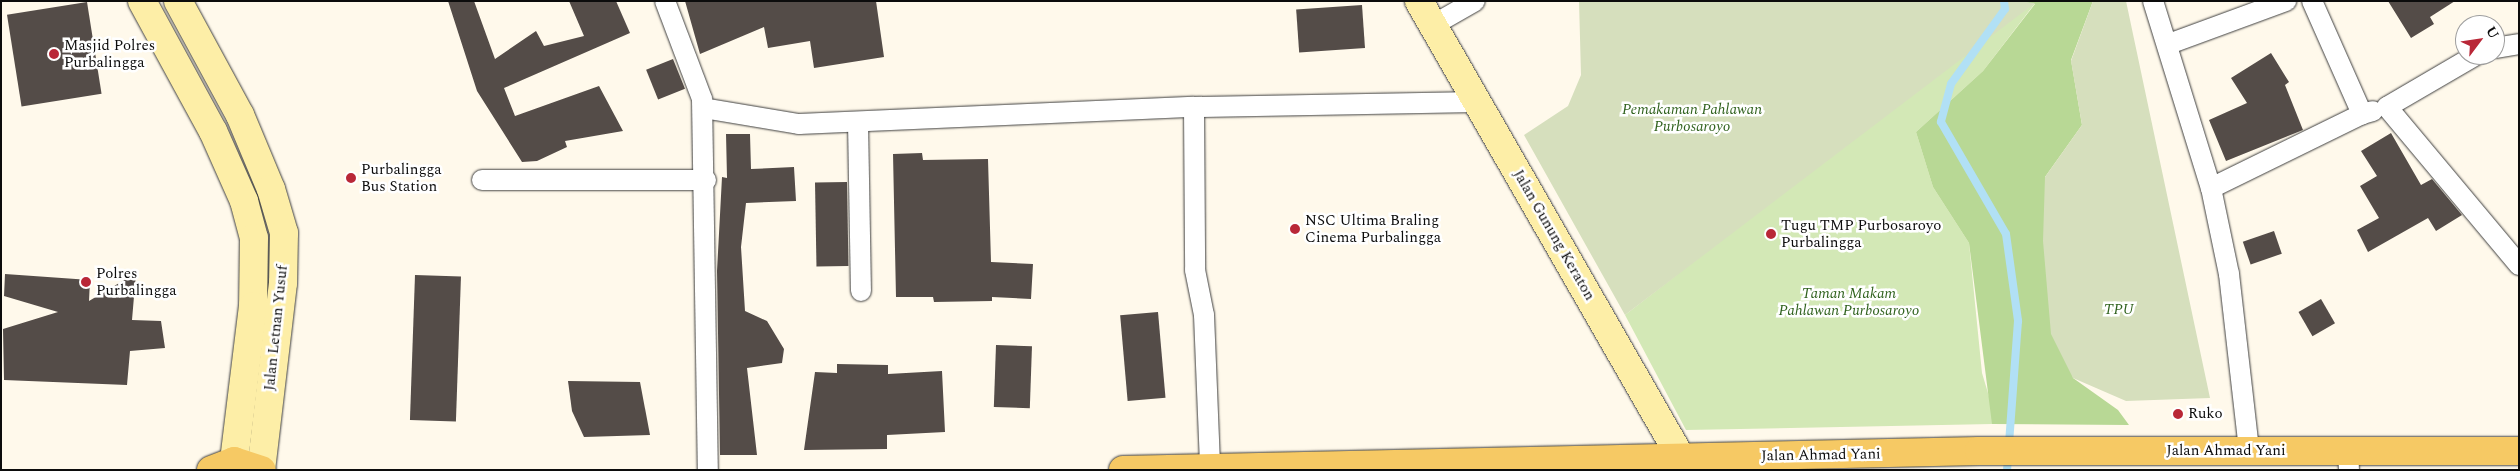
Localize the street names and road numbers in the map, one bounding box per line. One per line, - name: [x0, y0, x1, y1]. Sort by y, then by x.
- street label: Jalan Gunung Keraton: [1509, 166, 1599, 304]
- street label: Jalan Letnan Yusuf: [260, 264, 292, 392]
- street label: Jalan Ahmad Yani: [2166, 442, 2286, 460]
- street label: Jalan Ahmad Yani: [1761, 445, 1881, 465]

